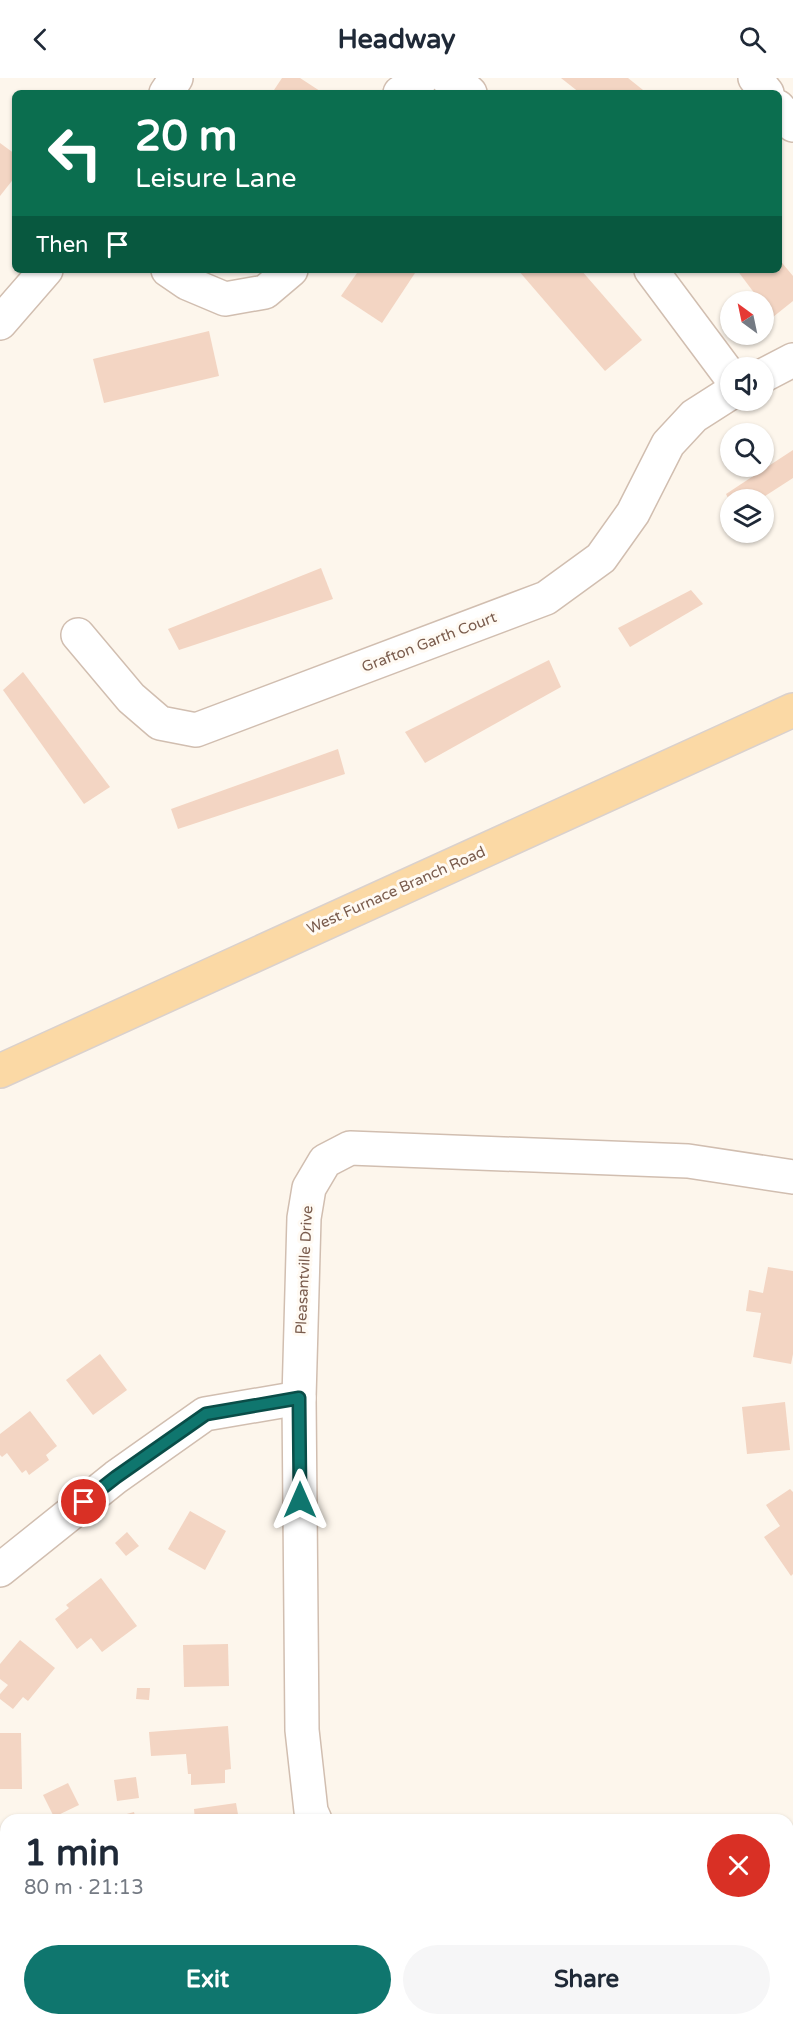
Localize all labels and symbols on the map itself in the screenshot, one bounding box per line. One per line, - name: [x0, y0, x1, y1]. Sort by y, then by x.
- north arrow: [720, 291, 774, 345]
- street label: Grafton Garth Court: [359, 608, 499, 676]
- street label: West Furnace Branch Road: [304, 842, 488, 938]
- street label: Pleasantville Drive: [292, 1205, 316, 1335]
- position arrow: [268, 1468, 332, 1532]
- pin: [58, 1476, 109, 1527]

